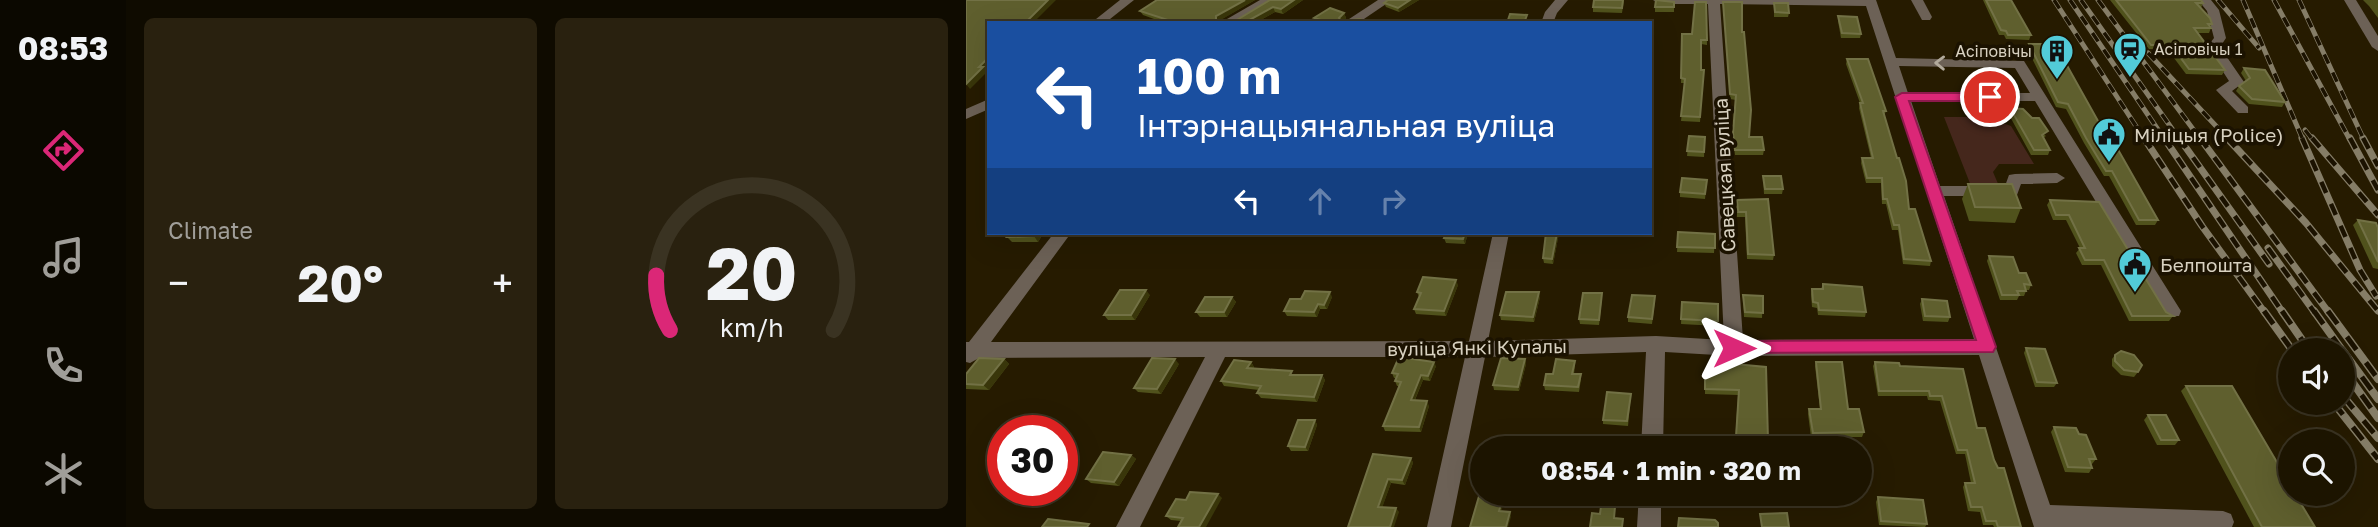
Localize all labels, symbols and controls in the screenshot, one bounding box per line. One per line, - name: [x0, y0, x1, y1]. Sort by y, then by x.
- text: 08:53: [18, 29, 108, 67]
- station icon: Асіповічы 1: [2111, 30, 2149, 79]
- building icon: Асіповічы: [2038, 32, 2076, 81]
- place label: Асіповічы 1: [2154, 39, 2243, 59]
- place label: Асіповічы: [1955, 41, 2032, 61]
- text: 100 m: [1137, 46, 1281, 105]
- icon: left: [1022, 49, 1113, 140]
- one-way arrow: [1934, 56, 1945, 71]
- pin: [1960, 67, 2020, 127]
- icon: arrive: [1971, 78, 2009, 116]
- street label: Савецкая вуліца: [1708, 98, 1740, 252]
- text: Інтэрнацыянальная вуліца: [1137, 106, 1555, 144]
- public building icon: Міліцыя (Police): [2090, 115, 2128, 164]
- place label: Міліцыя (Police): [2134, 123, 2284, 146]
- icon: directions: [39, 126, 88, 175]
- icon: left: [1228, 182, 1266, 220]
- icon: ahead: [1301, 182, 1339, 220]
- icon: right: [1374, 182, 1412, 220]
- text: Climate: [168, 216, 253, 244]
- text: 20: [706, 229, 797, 316]
- icon: music: [39, 233, 88, 282]
- public building icon: Белпошта: [2116, 245, 2154, 294]
- text: 20°: [298, 251, 383, 313]
- place label: Белпошта: [2160, 253, 2252, 276]
- text: −: [168, 260, 189, 305]
- text: +: [492, 260, 513, 305]
- text: km/h: [720, 311, 783, 342]
- position arrow: [1697, 311, 1771, 385]
- street label: вуліца Янкі Купалы: [1387, 334, 1567, 360]
- map controls: [2278, 338, 2355, 506]
- button: sound: [2278, 338, 2355, 415]
- icon: phone: [39, 341, 88, 390]
- speed limit sign: 30: [987, 415, 1078, 506]
- button: search: [2278, 429, 2355, 506]
- icon: climate: [39, 449, 88, 498]
- text: 08:54 · 1 min · 320 m: [1541, 455, 1801, 486]

